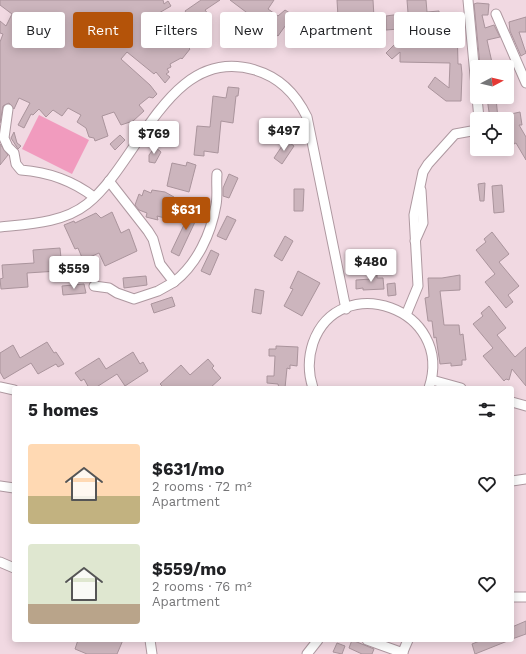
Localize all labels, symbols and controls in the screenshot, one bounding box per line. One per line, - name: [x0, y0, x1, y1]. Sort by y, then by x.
- chip: Buy: [12, 12, 65, 48]
- chip: Rent: [73, 12, 133, 48]
- chip: Filters: [141, 12, 212, 48]
- chip: New: [220, 12, 277, 48]
- chip: Apartment: [285, 12, 386, 48]
- chip: House: [394, 12, 465, 48]
- north arrow: [470, 60, 514, 104]
- map controls: [470, 60, 514, 156]
- button: locate: [470, 112, 514, 156]
- pin: $497: [260, 118, 308, 152]
- pin: $769: [130, 121, 178, 155]
- text: $497: [268, 123, 300, 138]
- text: $769: [138, 126, 170, 141]
- pin: $631: [162, 197, 210, 231]
- text: $631: [171, 202, 201, 217]
- pin: $480: [347, 249, 395, 283]
- text: $480: [354, 254, 388, 269]
- pin: $559: [50, 256, 98, 290]
- text: $559: [58, 261, 90, 276]
- icon: filters: [476, 399, 498, 421]
- text: 5 homes: [28, 400, 98, 420]
- text: $631/mo: [152, 459, 224, 479]
- icon: home: [60, 460, 108, 508]
- icon: heart: [476, 473, 498, 495]
- text: 2 rooms · 72 m²: [152, 479, 252, 494]
- text: Apartment: [152, 494, 220, 509]
- text: $559/mo: [152, 559, 226, 579]
- icon: home: [60, 560, 108, 608]
- icon: heart: [476, 573, 498, 595]
- text: 2 rooms · 76 m²: [152, 579, 252, 594]
- text: Apartment: [152, 594, 220, 609]

